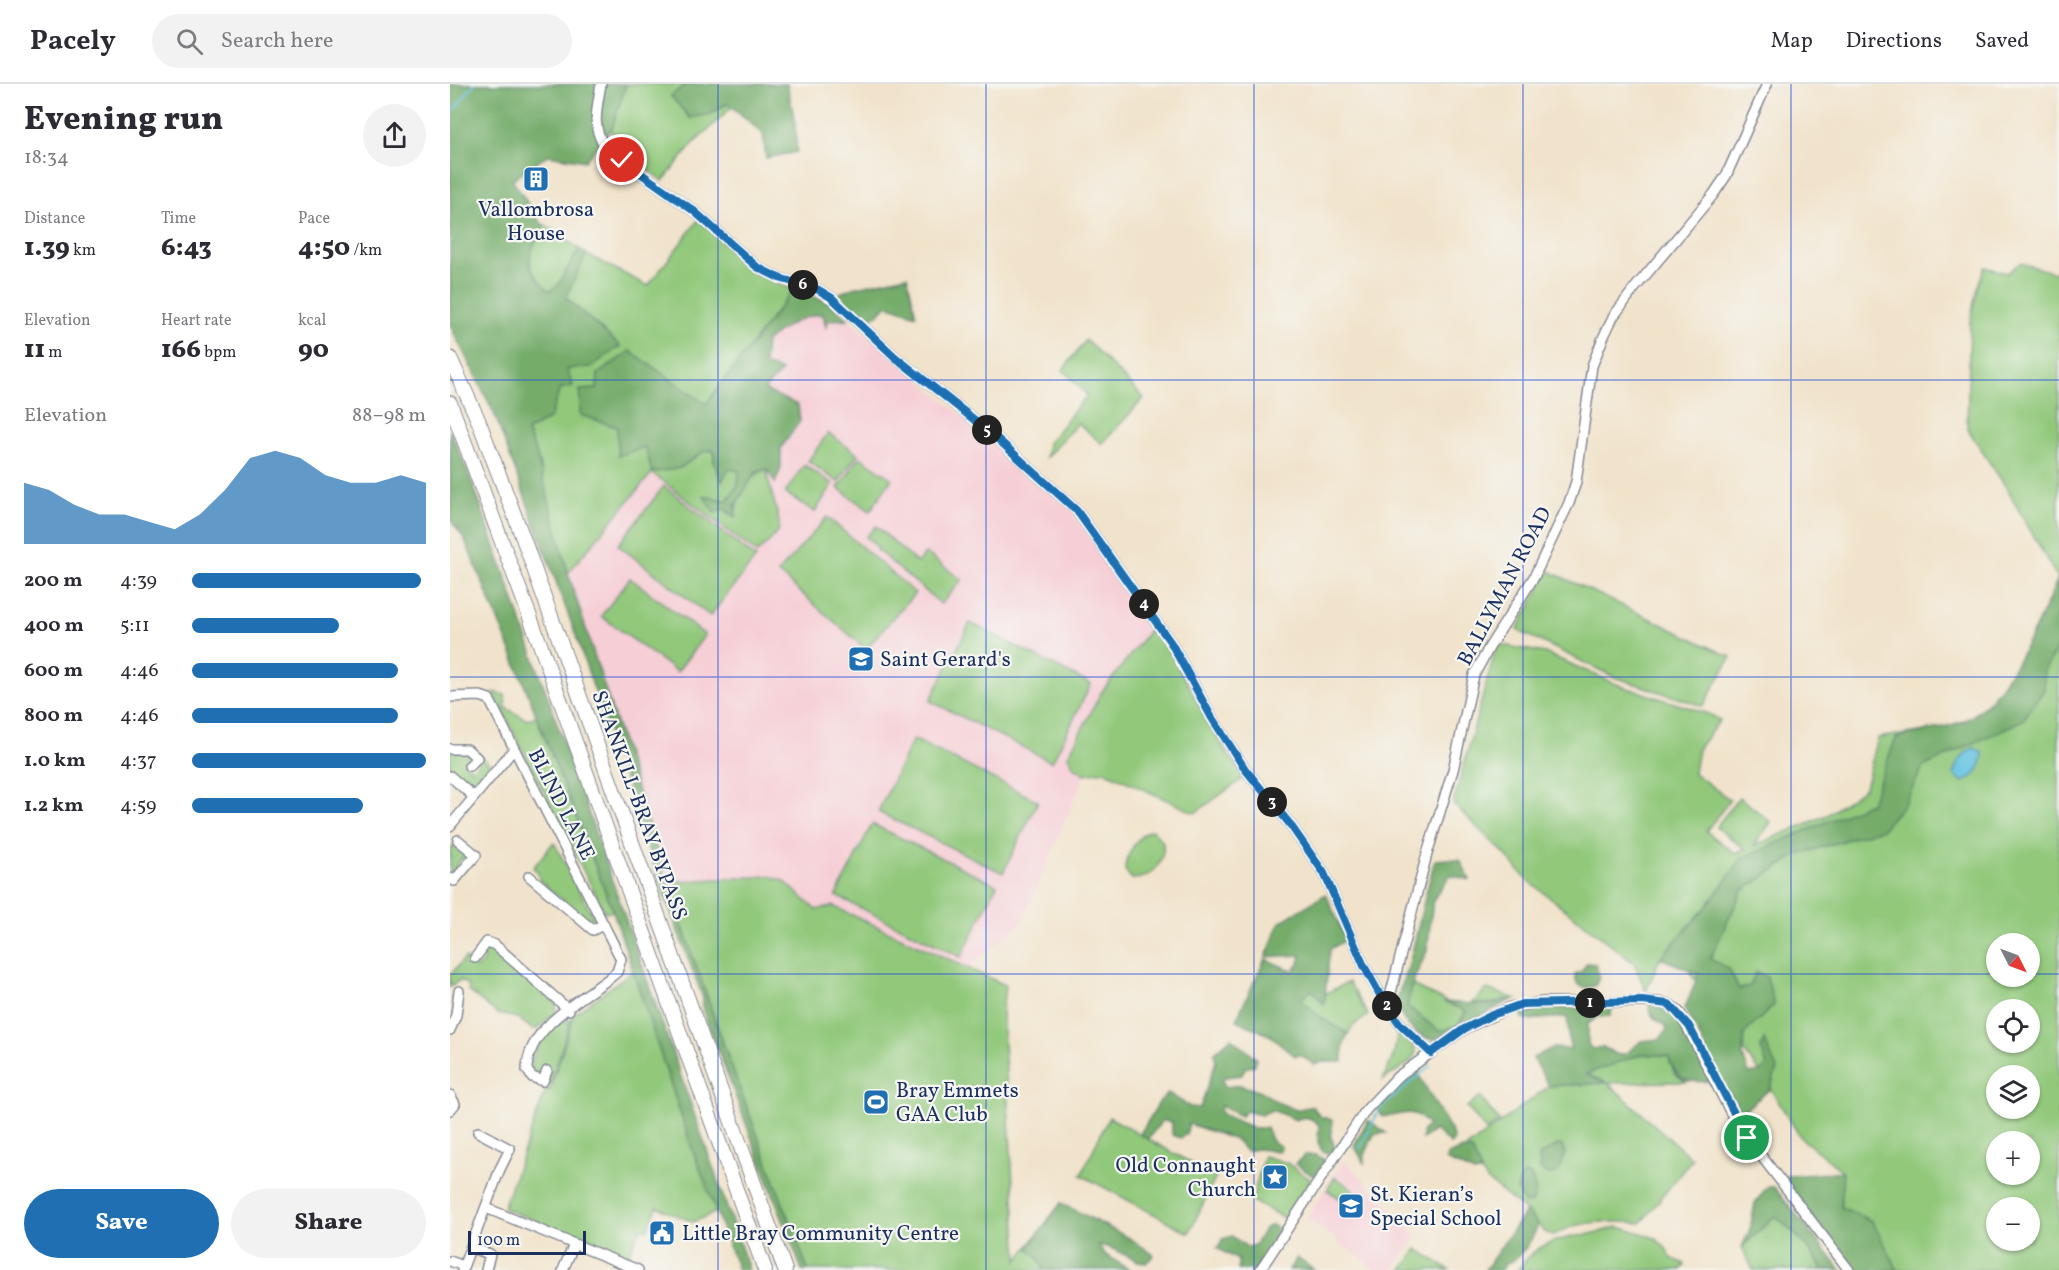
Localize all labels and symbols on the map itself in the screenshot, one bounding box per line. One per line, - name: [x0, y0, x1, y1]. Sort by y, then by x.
- pin: [596, 134, 647, 185]
- building icon: Vallombrosa House: [521, 164, 551, 194]
- place label: Vallombrosa House: [478, 196, 594, 249]
- pin: 6: [788, 270, 818, 300]
- pin: 5: [972, 415, 1002, 445]
- street label: BALLYMAN ROAD: [1451, 502, 1559, 671]
- pin: 4: [1129, 589, 1159, 619]
- school or university icon: Saint Gerard's: [846, 644, 876, 674]
- place label: Saint Gerard's: [880, 646, 1011, 675]
- street label: SHANKILL-BRAY BYPASS: [584, 687, 694, 924]
- street label: BLIND LANE: [520, 744, 601, 866]
- pin: 3: [1257, 787, 1287, 817]
- north arrow: [1986, 933, 2040, 987]
- pin: 1: [1575, 988, 1605, 1018]
- pin: 2: [1372, 991, 1402, 1021]
- place label: Bray Emmets GAA Club: [896, 1077, 1019, 1130]
- sports icon: Bray Emmets GAA Club: [861, 1087, 891, 1117]
- pin: [1721, 1112, 1772, 1163]
- place label: Old Connaught Church: [1115, 1152, 1256, 1205]
- place icon: Old Connaught Church: [1260, 1162, 1290, 1192]
- place label: St. Kieran’s Special School: [1370, 1181, 1502, 1234]
- school or university icon: St. Kieran’s Special School: [1336, 1191, 1366, 1221]
- public building icon: Little Bray Community Centre: [647, 1218, 677, 1248]
- place label: Little Bray Community Centre: [682, 1220, 959, 1249]
- scale bar: [468, 1228, 586, 1256]

